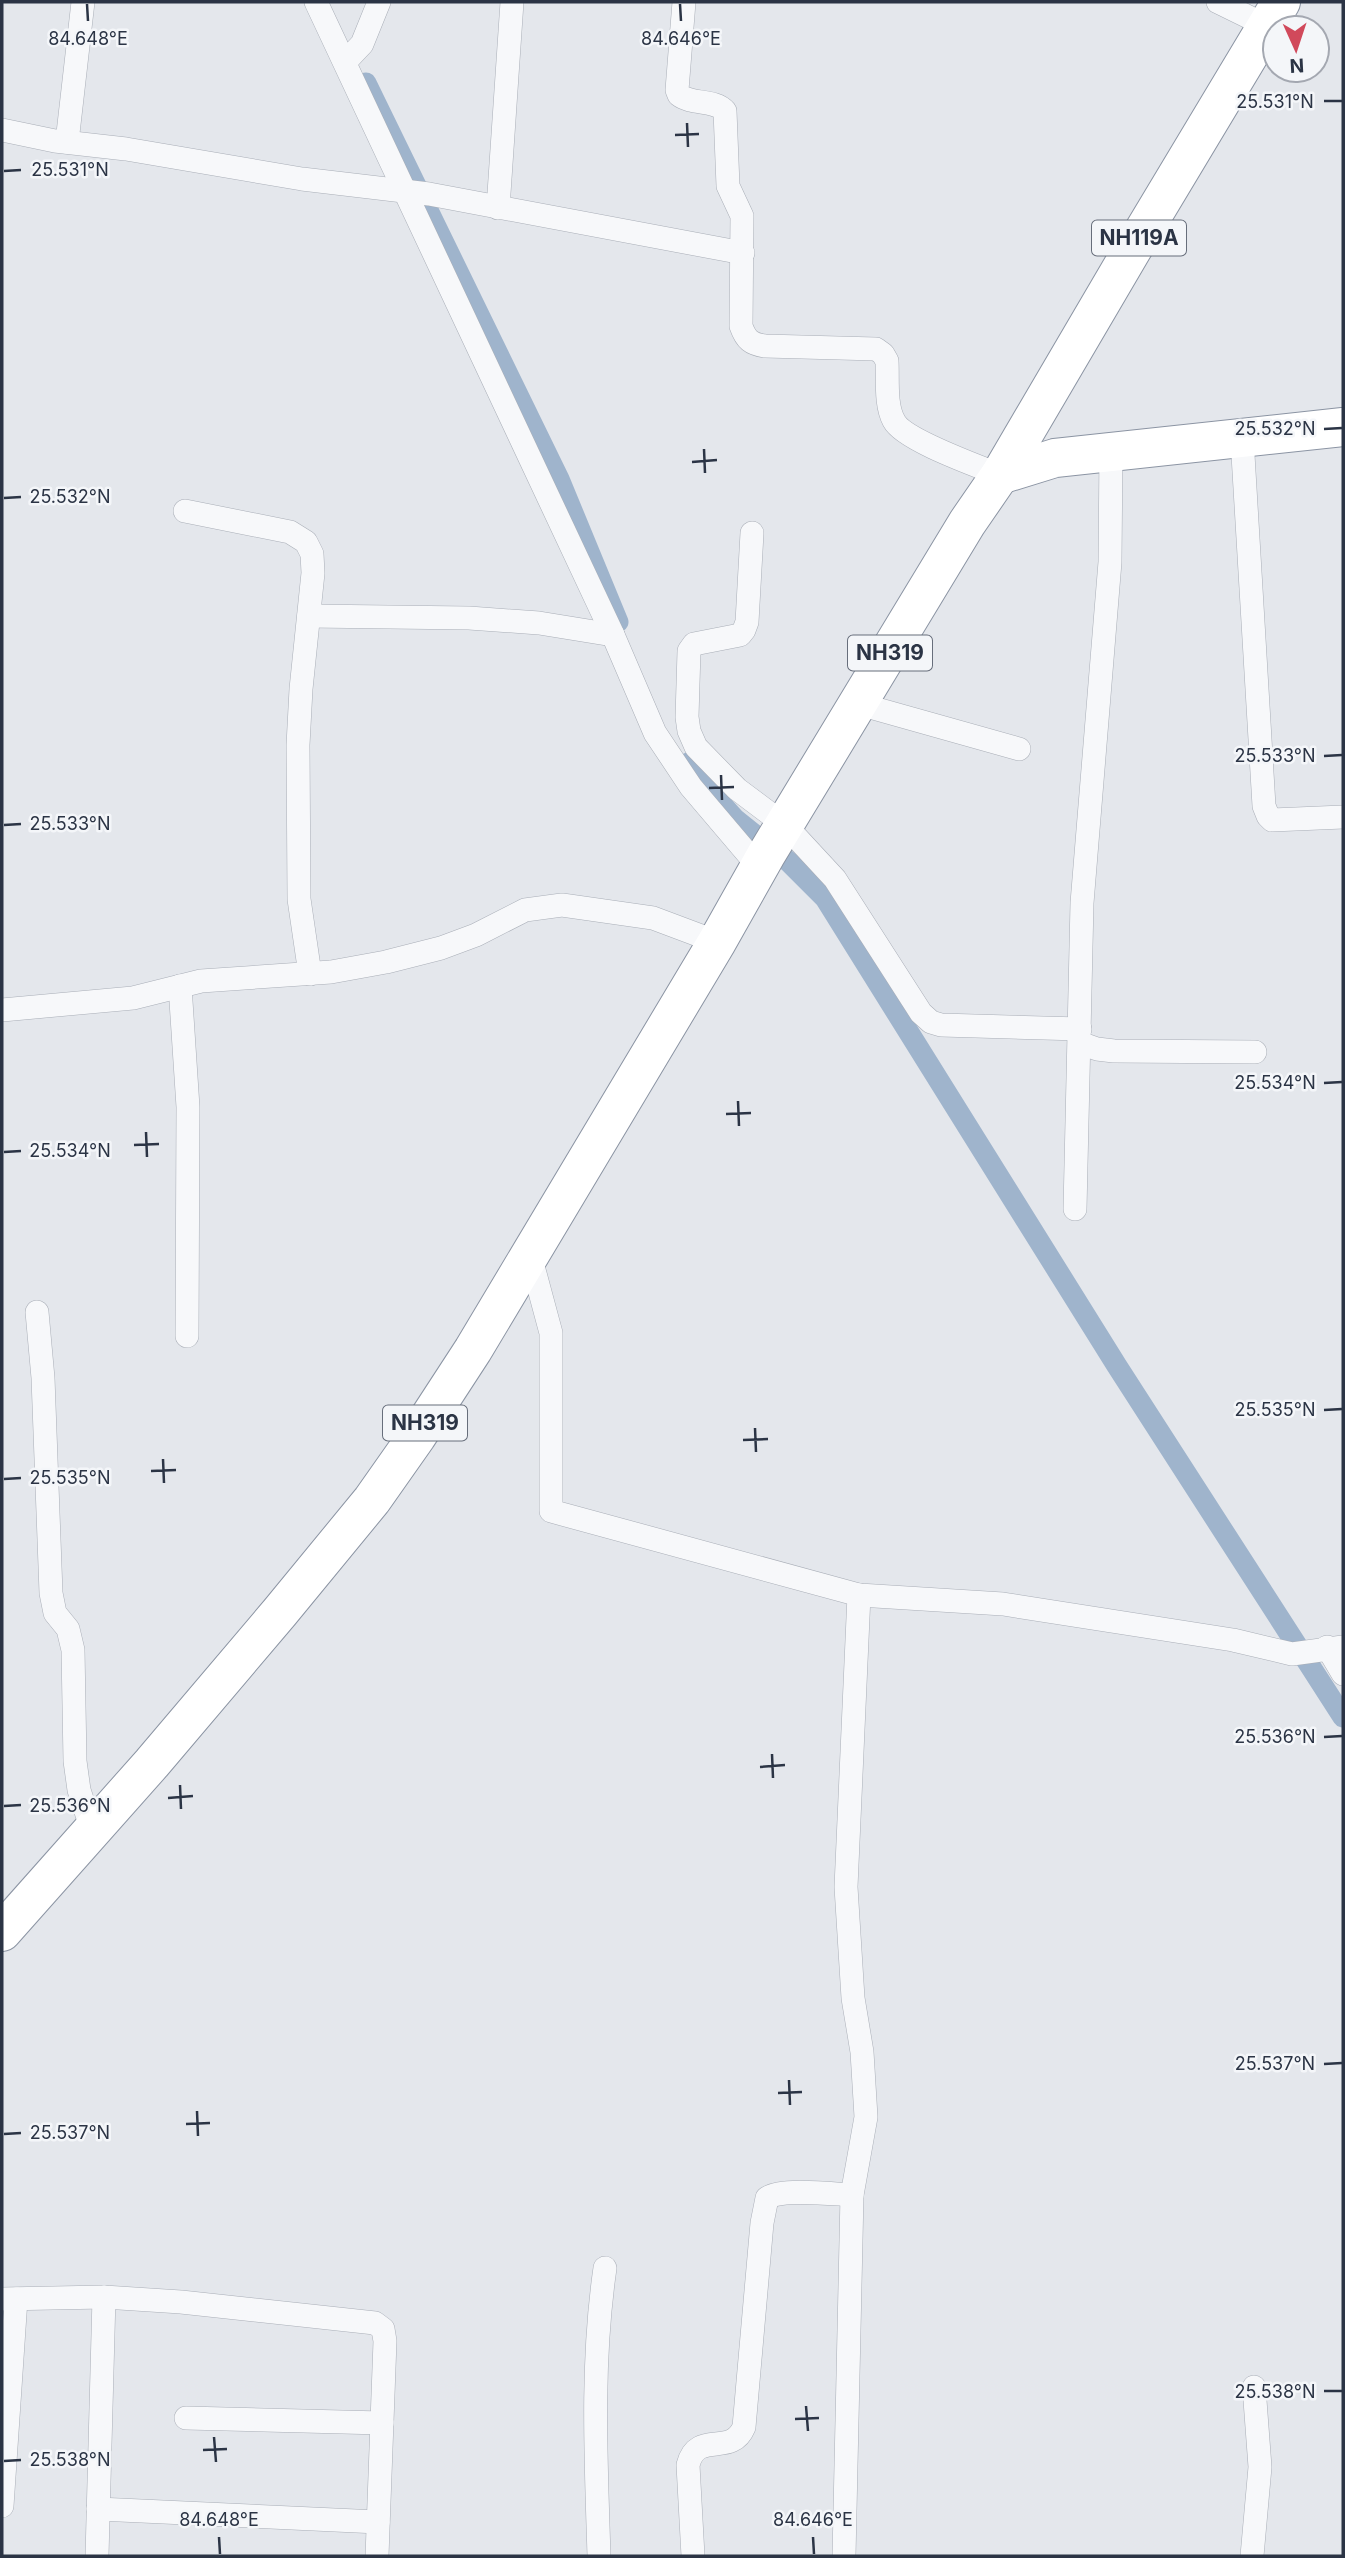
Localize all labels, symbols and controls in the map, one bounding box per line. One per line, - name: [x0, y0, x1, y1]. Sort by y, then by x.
- north arrow: [1261, 14, 1331, 84]
- text: 84.648°E: [48, 28, 128, 49]
- text: 84.646°E: [641, 28, 721, 49]
- text: N: [1289, 54, 1305, 77]
- text: 25.531°N: [1236, 91, 1314, 112]
- text: 25.531°N: [31, 159, 109, 180]
- road number: NH119A: [1092, 220, 1186, 256]
- text: 25.532°N: [1234, 418, 1316, 439]
- text: 25.532°N: [29, 486, 111, 507]
- road number: NH319: [848, 636, 932, 670]
- text: 25.533°N: [1234, 745, 1316, 766]
- text: 25.533°N: [29, 813, 111, 834]
- text: 25.534°N: [1234, 1072, 1316, 1093]
- text: 25.534°N: [29, 1140, 111, 1161]
- text: 25.535°N: [1234, 1399, 1316, 1420]
- road number: NH319: [383, 1406, 467, 1440]
- text: 25.535°N: [29, 1467, 111, 1488]
- text: 25.536°N: [1234, 1726, 1316, 1747]
- text: 25.536°N: [29, 1795, 111, 1816]
- text: 25.537°N: [1235, 2053, 1315, 2074]
- text: 25.537°N: [30, 2122, 110, 2143]
- text: 25.538°N: [1234, 2381, 1316, 2402]
- text: 25.538°N: [29, 2449, 111, 2470]
- text: 84.648°E: [179, 2509, 259, 2530]
- text: 84.646°E: [773, 2509, 853, 2530]

